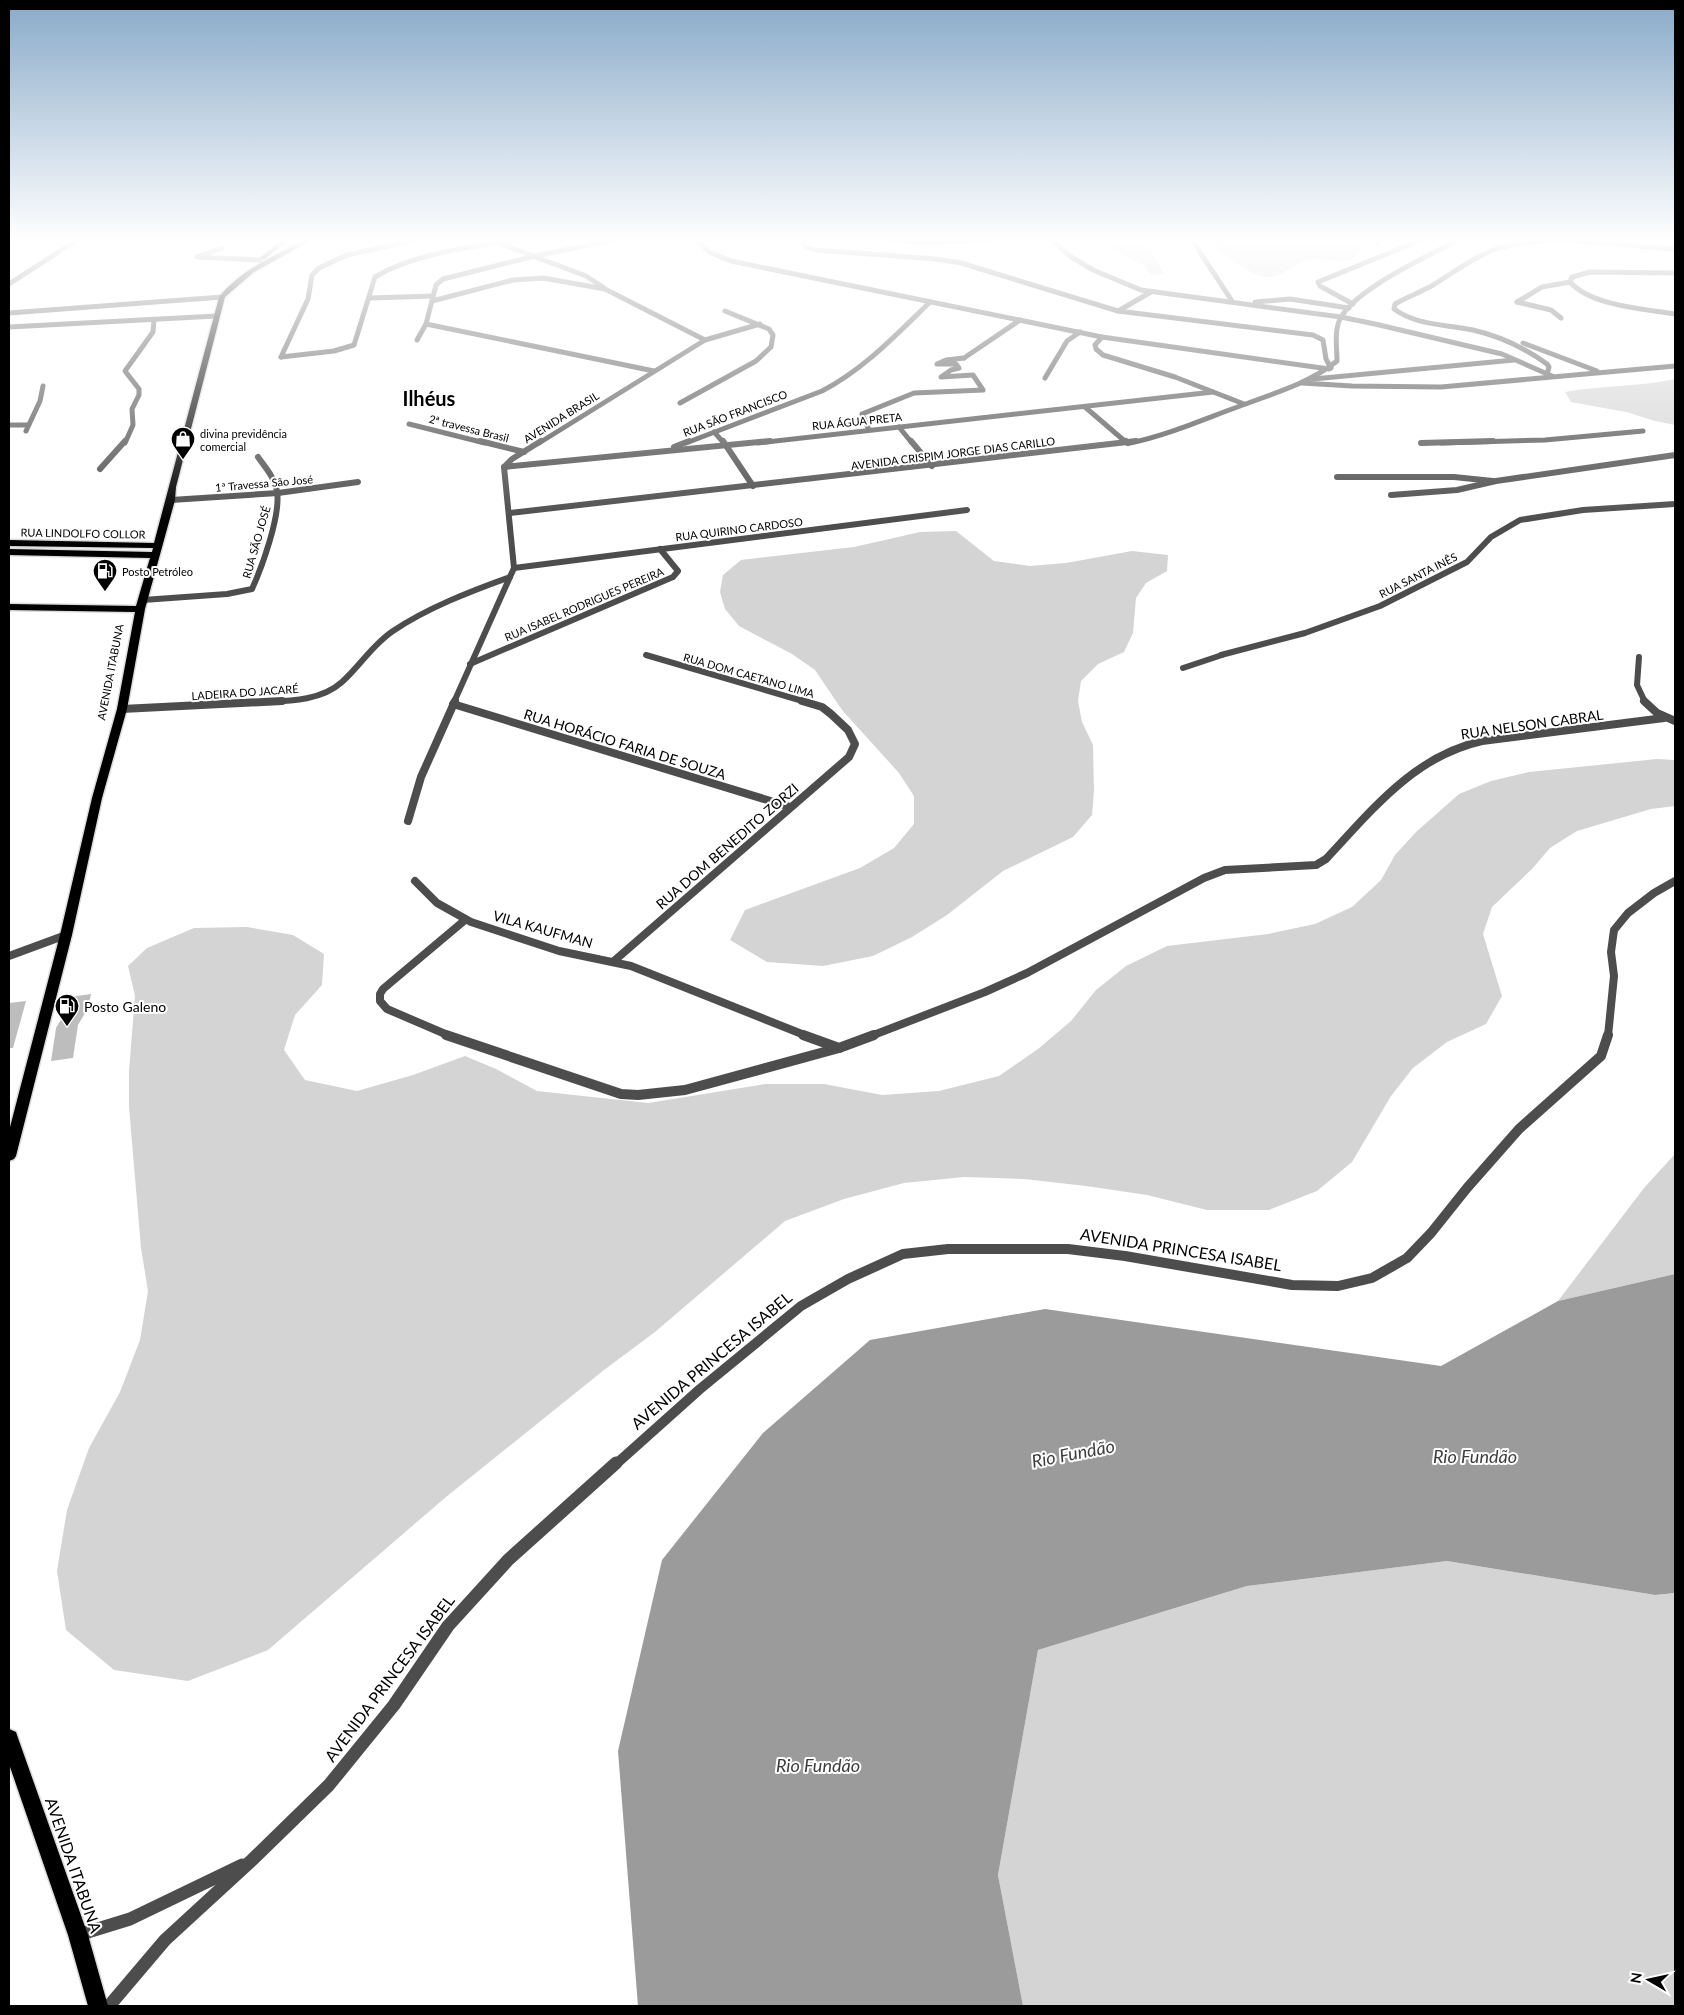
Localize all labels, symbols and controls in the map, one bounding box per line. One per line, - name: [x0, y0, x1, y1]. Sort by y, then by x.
- district label: Ilhéus: [403, 386, 456, 410]
- street label: RUA SÃO FRANCISCO: [681, 387, 789, 439]
- street label: AVENIDA BRASIL: [521, 388, 601, 445]
- street label: RUA ÁGUA PRETA: [811, 410, 903, 432]
- street label: 2ª travessa Brasil: [428, 412, 510, 444]
- shop icon: divina previdência comercial: [170, 426, 196, 460]
- place label: divina previdência comercial: [200, 427, 287, 453]
- street label: AVENIDA CRISPIM JORGE DIAS CARILLO: [850, 434, 1056, 472]
- street label: 1ª Travessa São José: [215, 472, 314, 494]
- street label: RUA SÃO JOSÉ: [239, 504, 273, 580]
- street label: RUA QUIRINO CARDOSO: [675, 515, 804, 543]
- street label: RUA LINDOLFO COLLOR: [20, 525, 146, 541]
- street label: RUA SANTA INÊS: [1377, 550, 1459, 600]
- fuel station icon: Posto Petróleo: [92, 558, 118, 592]
- street label: RUA ISABEL RODRIGUES PEREIRA: [503, 564, 666, 643]
- place label: Posto Petróleo: [122, 565, 193, 578]
- street label: AVENIDA ITABUNA: [94, 622, 126, 721]
- street label: RUA DOM CAETANO LIMA: [682, 650, 816, 700]
- street label: LADEIRA DO JACARÉ: [191, 682, 299, 702]
- street label: RUA HORÁCIO FARIA DE SOUZA: [522, 705, 729, 783]
- street label: RUA NELSON CABRAL: [1460, 706, 1604, 742]
- street label: RUA DOM BENEDITO ZORZI: [652, 779, 802, 913]
- street label: VILA KAUFMAN: [491, 907, 595, 951]
- fuel station icon: Posto Galeno: [54, 993, 80, 1027]
- place label: Posto Galeno: [84, 998, 166, 1015]
- street label: AVENIDA PRINCESA ISABEL: [1079, 1224, 1283, 1274]
- street label: AVENIDA PRINCESA ISABEL: [627, 1287, 795, 1433]
- water label: Rio Fundão: [1030, 1434, 1116, 1472]
- water label: Rio Fundão: [1433, 1445, 1517, 1467]
- street label: AVENIDA PRINCESA ISABEL: [320, 1591, 458, 1765]
- water label: Rio Fundão: [776, 1754, 860, 1776]
- street label: AVENIDA ITABUNA: [42, 1795, 106, 1935]
- north arrow: [1624, 1955, 1674, 2005]
- text: N: [1626, 1971, 1645, 1985]

